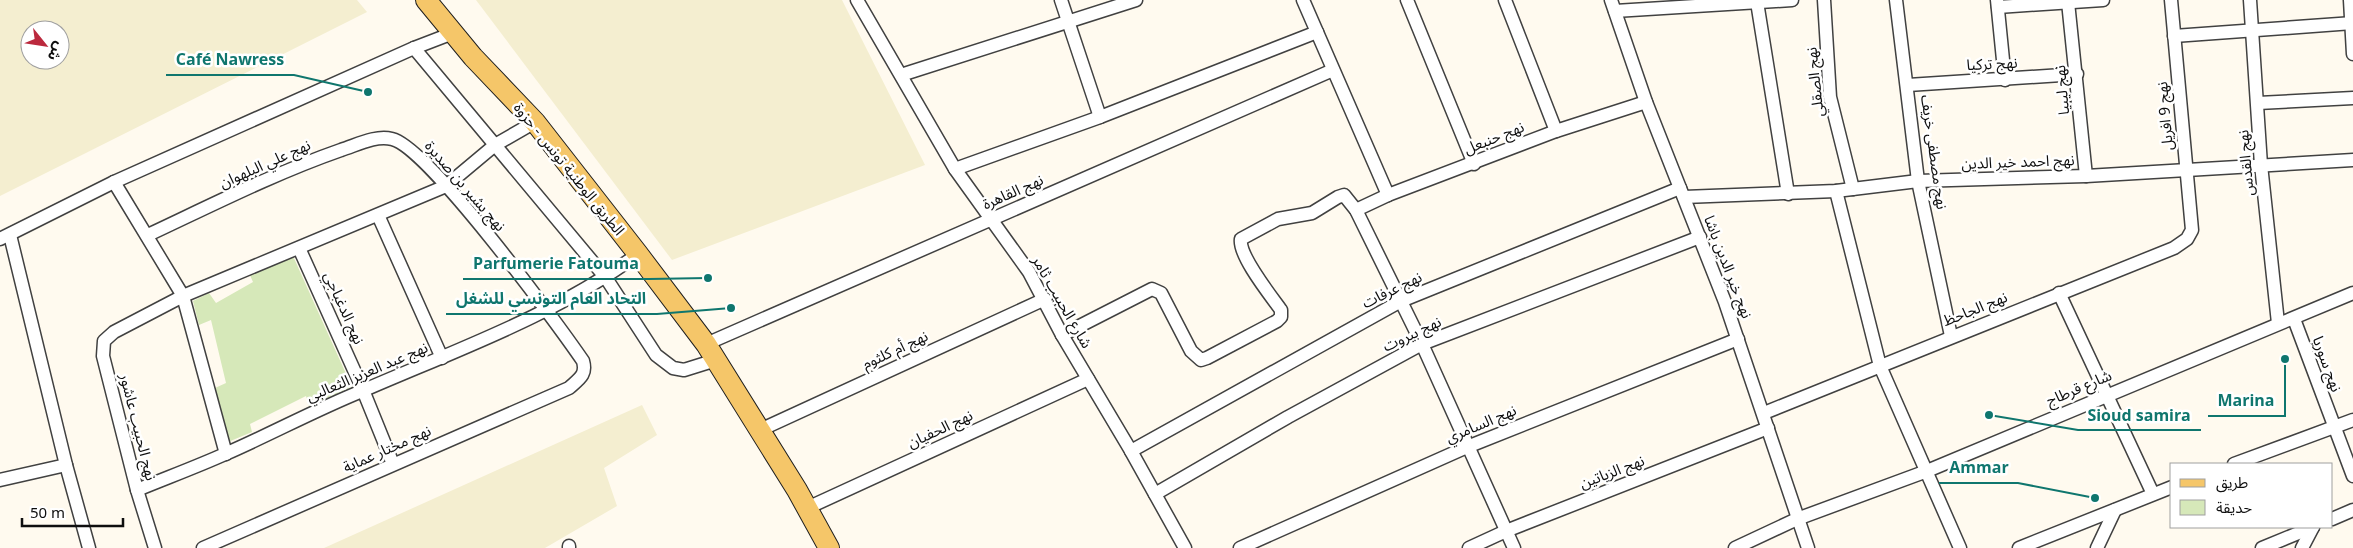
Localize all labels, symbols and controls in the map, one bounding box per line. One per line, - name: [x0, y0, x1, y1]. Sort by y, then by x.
- north arrow: [20, 20, 70, 70]
- text: ش: [38, 36, 73, 67]
- text: Café Nawress: [176, 43, 284, 77]
- callout: Café Nawress: [166, 44, 294, 75]
- street label: نهج الصقلي: [1795, 46, 1835, 118]
- street label: نهج تركيا: [1966, 47, 2018, 81]
- street label: نهج ليبيا: [2044, 64, 2080, 116]
- street label: نهج 9 افريل: [2146, 80, 2184, 152]
- street label: نهج مصطفى خريف: [1910, 92, 1958, 212]
- street label: الطريق الوطنية تونس - حزوة: [504, 95, 634, 243]
- street label: نهج حنبعل: [1459, 111, 1529, 165]
- street label: نهج علي البلهوان: [214, 129, 316, 199]
- street label: نهج القدس: [2227, 129, 2265, 197]
- street label: نهج بشير بن صديرة: [416, 133, 514, 239]
- street label: نهج احمد خير الدين: [1961, 144, 2075, 180]
- street label: نهج القاهرة: [977, 164, 1049, 220]
- street label: نهج خير الدين باشا: [1694, 210, 1762, 324]
- text: Parfumerie Fatouma: [473, 247, 639, 281]
- callout: Parfumerie Fatouma: [463, 248, 649, 279]
- street label: شارع الحبيب ثامر: [1022, 248, 1102, 355]
- street label: نهج عرفات: [1356, 262, 1428, 318]
- street label: نهج الدغباجي: [314, 266, 374, 350]
- street label: نهج الجاحظ: [1937, 281, 2013, 337]
- text: التحاد العام التونسي للشغل: [456, 282, 646, 316]
- callout: التحاد العام التونسي للشغل: [446, 283, 657, 314]
- street label: نهج بيروت: [1377, 306, 1447, 362]
- street label: نهج أم كلثوم: [856, 321, 934, 379]
- street label: نهج سوريا: [2302, 331, 2352, 397]
- street label: نهج عبد العزيز الثعالبي: [301, 332, 433, 412]
- street label: شارع قرطاج: [2041, 360, 2117, 416]
- street label: نهج الحبيب عاشور: [109, 369, 167, 484]
- text: Marina: [2217, 384, 2275, 418]
- callout: Marina: [2208, 385, 2285, 416]
- street label: نهج السامري: [1440, 395, 1522, 453]
- callout: Sioud samira: [2078, 399, 2201, 430]
- text: Sioud samira: [2087, 399, 2191, 433]
- street label: نهج الحفيان: [902, 400, 978, 458]
- street label: نهج مختار عماية: [337, 415, 437, 483]
- street label: نهج الزياتين: [1574, 445, 1650, 499]
- text: Ammar: [1949, 451, 2009, 485]
- callout: Ammar: [1939, 452, 2018, 483]
- legend: [2170, 463, 2333, 528]
- text: طريق: [2216, 467, 2248, 499]
- text: حديقة: [2216, 492, 2252, 524]
- scale bar: [22, 496, 124, 528]
- text: 50 m: [30, 497, 65, 529]

